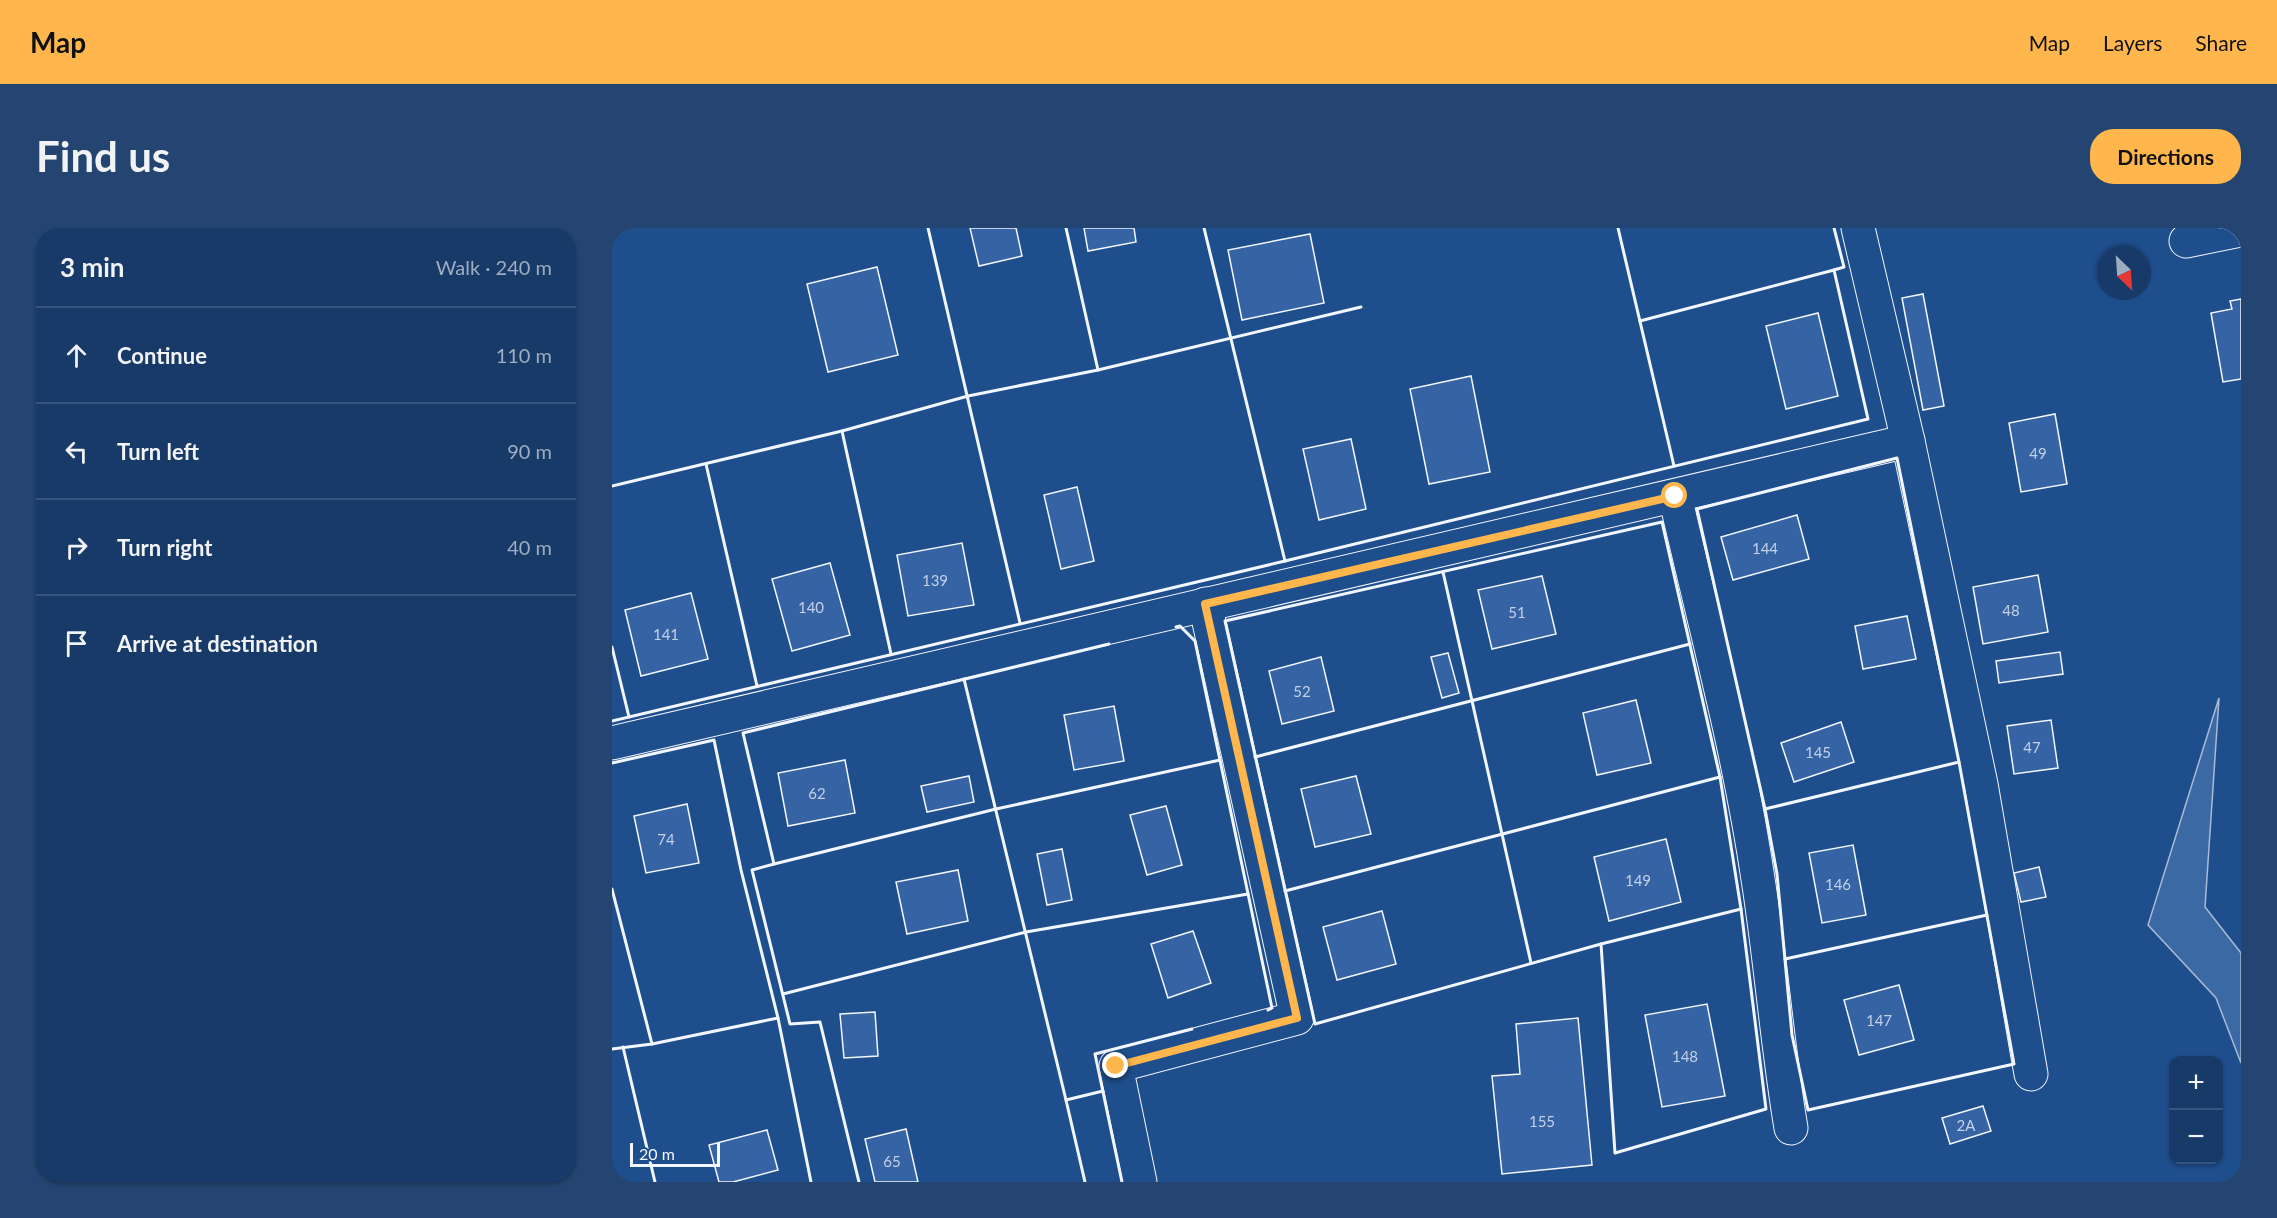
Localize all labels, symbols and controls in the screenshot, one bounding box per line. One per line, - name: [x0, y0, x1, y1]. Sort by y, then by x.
- text: Map: [30, 25, 86, 59]
- text: Map: [2029, 30, 2070, 55]
- text: Layers: [2103, 30, 2162, 55]
- text: Share: [2195, 30, 2247, 55]
- button: Directions: [2090, 129, 2241, 184]
- text: Find us: [36, 131, 170, 181]
- north arrow: [2097, 246, 2151, 300]
- text: 3 min: [60, 251, 124, 283]
- text: Walk · 240 m: [436, 255, 552, 279]
- icon: ahead: [60, 339, 93, 372]
- text: Continue: [117, 342, 207, 369]
- text: 110 m: [496, 343, 552, 367]
- icon: left: [60, 435, 93, 468]
- text: Turn left: [117, 438, 199, 465]
- text: 90 m: [507, 439, 552, 463]
- house number: 49: [2029, 444, 2047, 462]
- route start: [1661, 482, 1687, 508]
- icon: right: [60, 531, 93, 564]
- text: Turn right: [117, 534, 212, 561]
- text: 40 m: [507, 535, 552, 559]
- house number: 144: [1752, 539, 1778, 557]
- house number: 139: [922, 571, 948, 589]
- house number: 140: [798, 598, 824, 616]
- house number: 48: [2002, 601, 2020, 619]
- house number: 51: [1508, 603, 1526, 621]
- house number: 141: [653, 625, 679, 643]
- icon: arrive: [60, 627, 93, 660]
- text: Arrive at destination: [117, 630, 318, 657]
- house number: 52: [1293, 682, 1311, 700]
- house number: 47: [2023, 738, 2041, 756]
- house number: 145: [1805, 743, 1831, 761]
- house number: 62: [808, 784, 826, 802]
- house number: 74: [657, 830, 675, 848]
- house number: 149: [1625, 871, 1651, 889]
- house number: 146: [1825, 875, 1851, 893]
- house number: 147: [1866, 1011, 1892, 1029]
- house number: 148: [1672, 1047, 1698, 1065]
- route end: [1102, 1052, 1128, 1078]
- map controls: [2169, 1056, 2223, 1164]
- button: +: [2169, 1056, 2223, 1110]
- button: −: [2169, 1110, 2223, 1164]
- house number: 155: [1529, 1112, 1555, 1130]
- house number: 2А: [1957, 1116, 1976, 1134]
- scale bar: [630, 1140, 720, 1168]
- text: 20 m: [639, 1144, 675, 1163]
- house number: 65: [883, 1152, 901, 1170]

